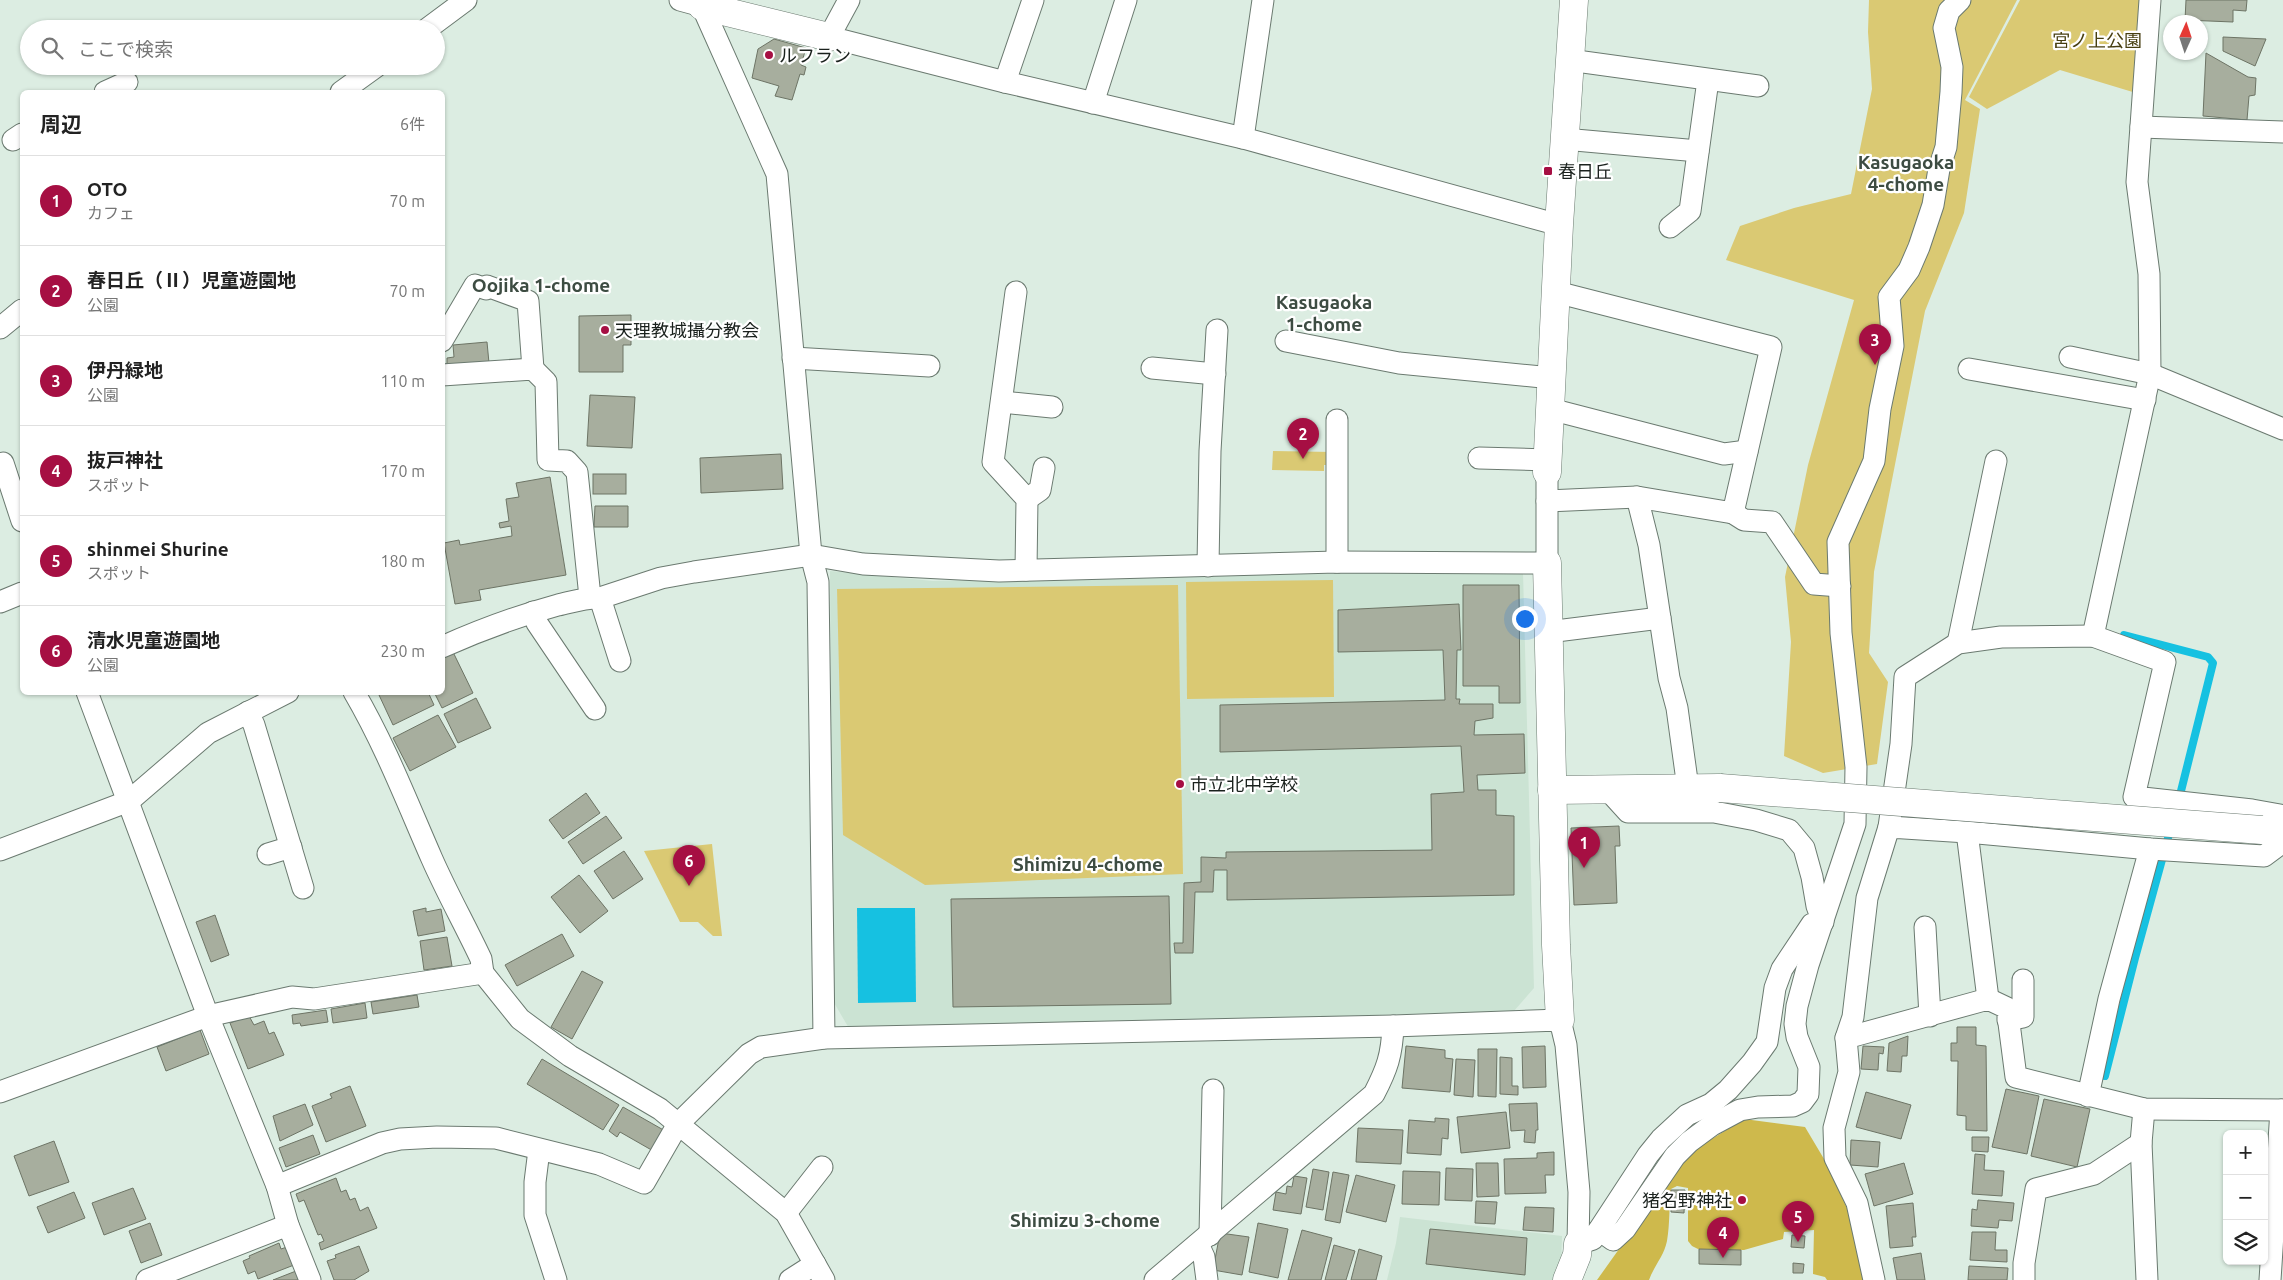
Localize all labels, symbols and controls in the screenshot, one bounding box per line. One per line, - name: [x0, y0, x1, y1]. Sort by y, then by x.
- north arrow: [2163, 15, 2208, 60]
- search box: [20, 20, 445, 75]
- park label: 宮ノ上公園: [2052, 30, 2142, 50]
- icon: search: [38, 34, 66, 62]
- text: ここで検索: [78, 38, 173, 60]
- place label: ルフラン: [779, 45, 851, 65]
- marker: ルフラン: [763, 49, 775, 61]
- text: 周辺: [40, 112, 82, 136]
- text: 6件: [400, 115, 425, 133]
- district label: Kasugaoka 4-chome: [1858, 151, 1954, 195]
- place label: 春日丘: [1558, 161, 1612, 181]
- marker: 春日丘: [1542, 165, 1554, 177]
- text: OTO: [87, 178, 128, 200]
- text: 1: [51, 192, 61, 210]
- text: 70 m: [389, 192, 425, 210]
- text: カフェ: [87, 204, 135, 222]
- text: 春日丘（Ⅱ）児童遊園地: [87, 269, 296, 291]
- district label: Oojika 1-chome: [472, 274, 610, 296]
- text: 2: [51, 282, 61, 300]
- text: 70 m: [389, 282, 425, 300]
- district label: Kasugaoka 1-chome: [1276, 291, 1372, 335]
- text: 公園: [87, 296, 119, 314]
- place label: 天理教城攝分教会: [615, 320, 759, 340]
- marker: 天理教城攝分教会: [599, 324, 611, 336]
- pin: 3: [1859, 324, 1891, 365]
- text: 伊丹緑地: [87, 359, 163, 381]
- text: 3: [51, 372, 61, 390]
- text: 110 m: [380, 372, 425, 390]
- text: 公園: [87, 386, 119, 404]
- pin: 2: [1287, 418, 1319, 459]
- text: 抜戸神社: [87, 449, 163, 471]
- text: 4: [51, 462, 61, 480]
- text: 170 m: [380, 462, 425, 480]
- text: スポット: [87, 476, 151, 494]
- text: shinmei Shurine: [87, 538, 229, 560]
- text: 5: [51, 552, 61, 570]
- text: 180 m: [380, 552, 425, 570]
- text: スポット: [87, 564, 151, 582]
- your location: [1512, 606, 1538, 632]
- text: 清水児童遊園地: [87, 629, 220, 651]
- text: 6: [51, 642, 61, 660]
- text: 230 m: [380, 642, 425, 660]
- text: 公園: [87, 656, 119, 674]
- place label: 市立北中学校: [1190, 774, 1298, 794]
- marker: 市立北中学校: [1174, 778, 1186, 790]
- pin: 1: [1568, 827, 1600, 868]
- pin: 6: [673, 845, 705, 886]
- district label: Shimizu 4-chome: [1013, 853, 1163, 875]
- map controls: [2223, 1130, 2268, 1265]
- button: +: [2223, 1130, 2268, 1175]
- button: −: [2223, 1175, 2268, 1220]
- place label: 猪名野神社: [1642, 1190, 1732, 1210]
- marker: 猪名野神社: [1736, 1194, 1748, 1206]
- pin: 5: [1782, 1201, 1814, 1242]
- district label: Shimizu 3-chome: [1010, 1209, 1160, 1231]
- pin: 4: [1707, 1217, 1739, 1258]
- button: layers: [2223, 1220, 2268, 1265]

